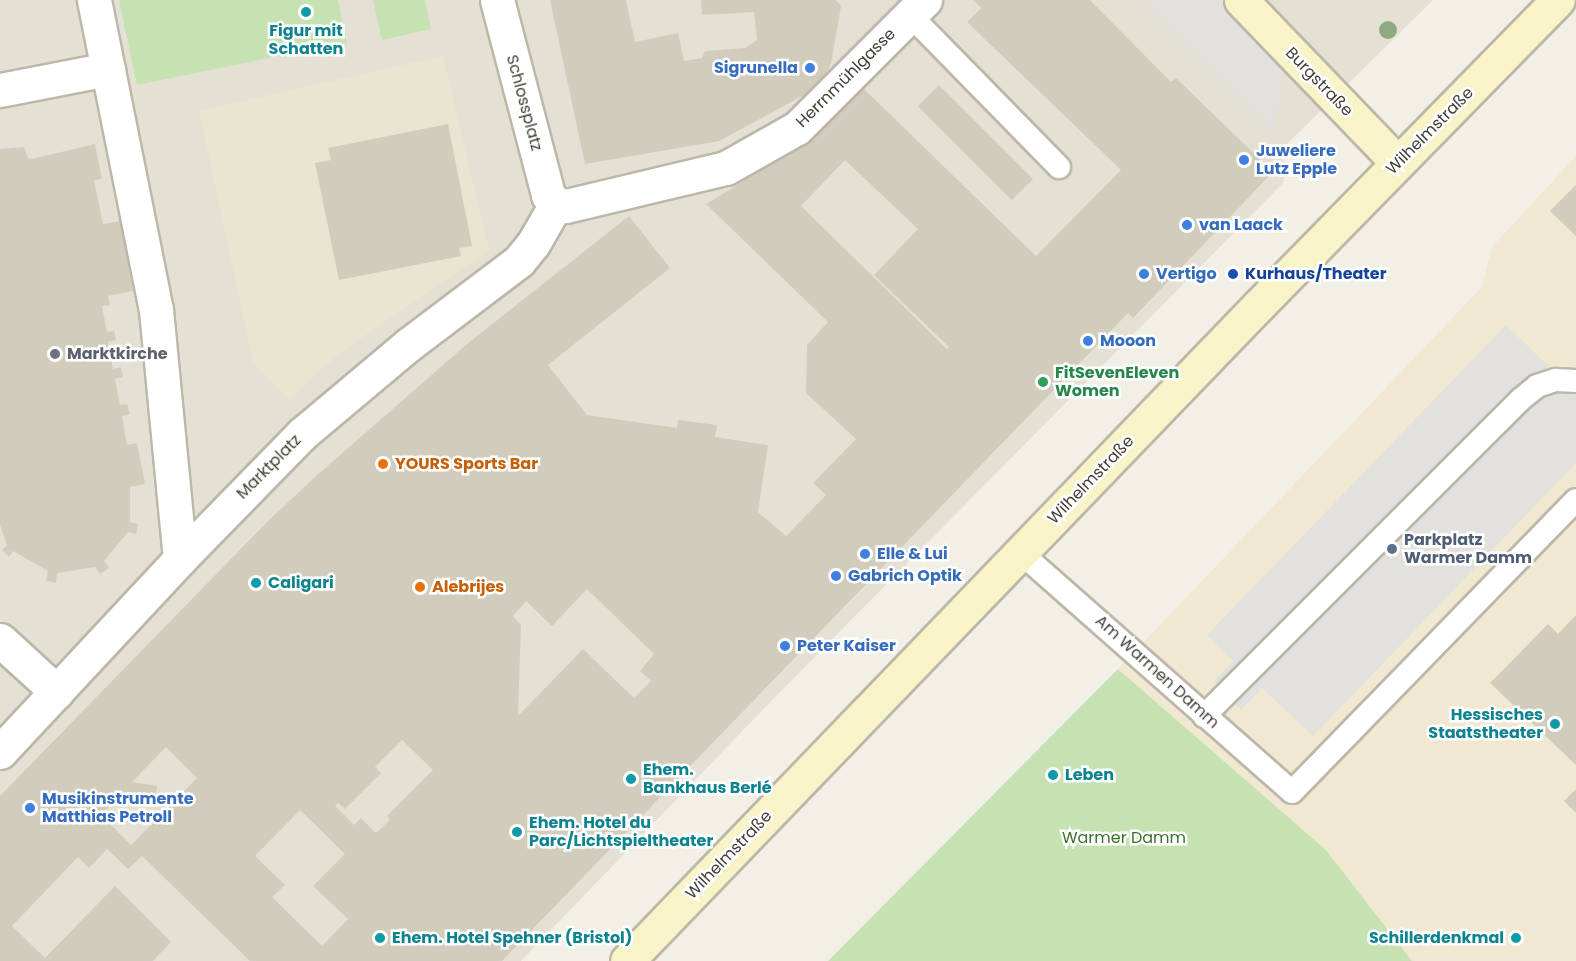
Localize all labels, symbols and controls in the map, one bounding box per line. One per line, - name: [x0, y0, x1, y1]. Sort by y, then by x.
- marker: Figur mit Schatten: [299, 5, 313, 19]
- place label: Figur mit Schatten: [269, 21, 343, 59]
- street label: Herrnmühlgasse: [792, 24, 900, 132]
- street label: Burgstraße: [1281, 43, 1357, 121]
- street label: Schlossplatz: [502, 53, 546, 153]
- place label: Sigrunella: [714, 58, 798, 78]
- marker: Sigrunella: [803, 61, 817, 75]
- street label: Wilhelmstraße: [1382, 83, 1478, 179]
- place label: Juweliere Lutz Epple: [1256, 141, 1337, 179]
- marker: Juweliere Lutz Epple: [1237, 153, 1251, 167]
- place label: van Laack: [1199, 215, 1283, 235]
- marker: van Laack: [1180, 218, 1194, 232]
- place label: Vertigo: [1156, 264, 1217, 284]
- place label: Kurhaus/Theater: [1245, 264, 1387, 284]
- marker: Vertigo: [1137, 267, 1151, 281]
- marker: Kurhaus/Theater: [1226, 267, 1240, 281]
- place label: Mooon: [1100, 331, 1156, 351]
- marker: Mooon: [1081, 334, 1095, 348]
- place label: Marktkirche: [67, 344, 168, 364]
- marker: Marktkirche: [48, 347, 62, 361]
- place label: FitSevenEleven Women: [1055, 363, 1179, 401]
- marker: FitSevenEleven Women: [1036, 375, 1050, 389]
- street label: Marktplatz: [233, 431, 305, 503]
- street label: Wilhelmstraße: [1044, 432, 1138, 528]
- place label: YOURS Sports Bar: [395, 454, 538, 474]
- marker: YOURS Sports Bar: [376, 457, 390, 471]
- place label: Parkplatz Warmer Damm: [1404, 530, 1532, 568]
- marker: Parkplatz Warmer Damm: [1385, 542, 1399, 556]
- place label: Elle & Lui: [877, 544, 948, 564]
- marker: Elle & Lui: [858, 547, 872, 561]
- place label: Gabrich Optik: [848, 566, 962, 586]
- marker: Gabrich Optik: [829, 569, 843, 583]
- place label: Caligari: [268, 573, 334, 593]
- marker: Caligari: [249, 576, 263, 590]
- place label: Alebrijes: [432, 577, 504, 597]
- marker: Alebrijes: [413, 580, 427, 594]
- street label: Am Warmen Damm: [1091, 611, 1223, 733]
- place label: Peter Kaiser: [797, 636, 896, 656]
- marker: Peter Kaiser: [778, 639, 792, 653]
- place label: Hessisches Staatstheater: [1428, 705, 1543, 743]
- marker: Hessisches Staatstheater: [1548, 717, 1562, 731]
- place label: Ehem. Bankhaus Berlé: [643, 760, 772, 798]
- place label: Leben: [1065, 765, 1114, 785]
- marker: Leben: [1046, 768, 1060, 782]
- marker: Ehem. Bankhaus Berlé: [624, 772, 638, 786]
- place label: Musikinstrumente Matthias Petroll: [42, 789, 194, 827]
- marker: Musikinstrumente Matthias Petroll: [23, 801, 37, 815]
- street label: Wilhelmstraße: [682, 807, 776, 903]
- place label: Ehem. Hotel du Parc/Lichtspieltheater: [529, 813, 713, 851]
- marker: Ehem. Hotel du Parc/Lichtspieltheater: [510, 825, 524, 839]
- park label: Warmer Damm: [1062, 828, 1186, 848]
- place label: Ehem. Hotel Spehner (Bristol): [392, 928, 632, 948]
- place label: Schillerdenkmal: [1369, 928, 1504, 948]
- marker: Ehem. Hotel Spehner (Bristol): [373, 931, 387, 945]
- marker: Schillerdenkmal: [1509, 931, 1523, 945]

